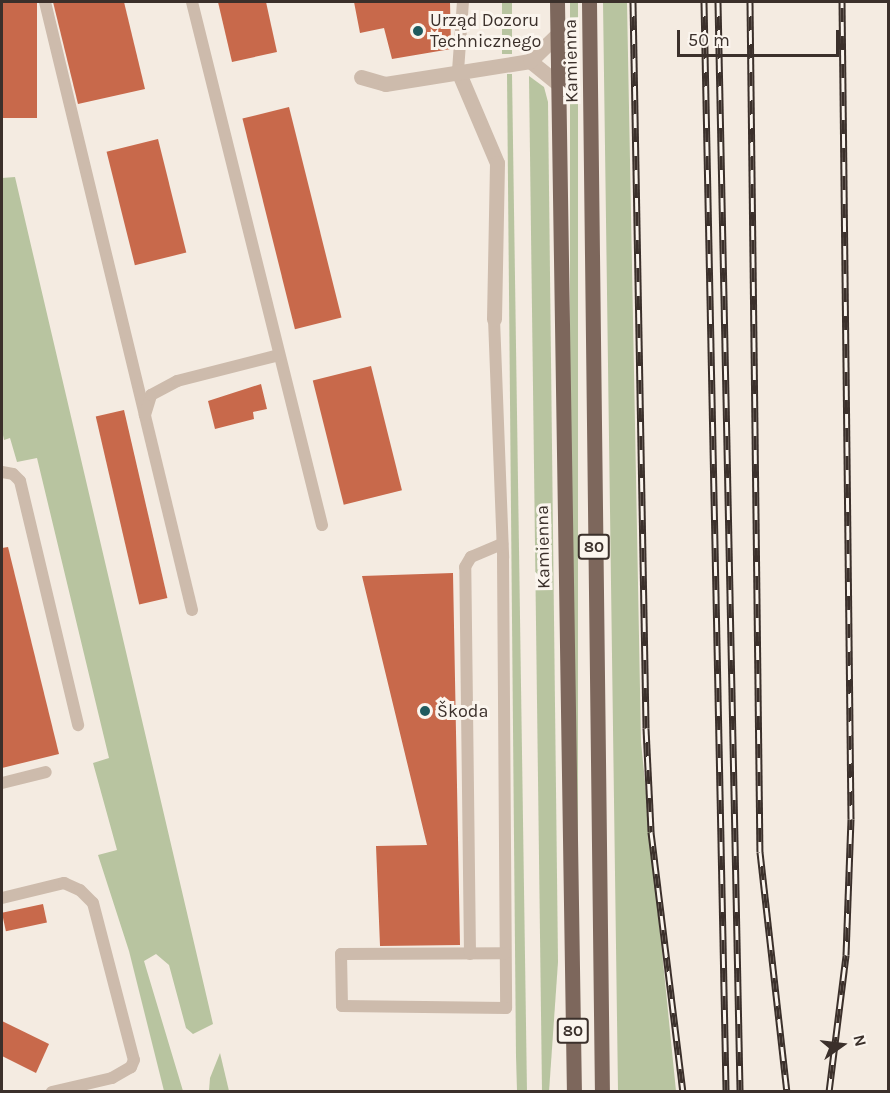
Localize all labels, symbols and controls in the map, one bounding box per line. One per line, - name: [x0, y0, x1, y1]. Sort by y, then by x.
- place label: Urząd Dozoru Technicznego: [430, 10, 541, 52]
- scale bar: [680, 18, 842, 56]
- street label: Kamienna: [559, 19, 583, 103]
- marker: Urząd Dozoru Technicznego: [411, 24, 425, 38]
- text: 50 m: [688, 29, 730, 51]
- street label: Kamienna: [531, 505, 555, 589]
- road number: 80: [578, 534, 610, 560]
- place label: Škoda: [437, 700, 488, 722]
- marker: Škoda: [418, 704, 432, 718]
- north arrow: [812, 1015, 872, 1075]
- road number: 80: [556, 1018, 590, 1044]
- text: N: [849, 1033, 871, 1048]

